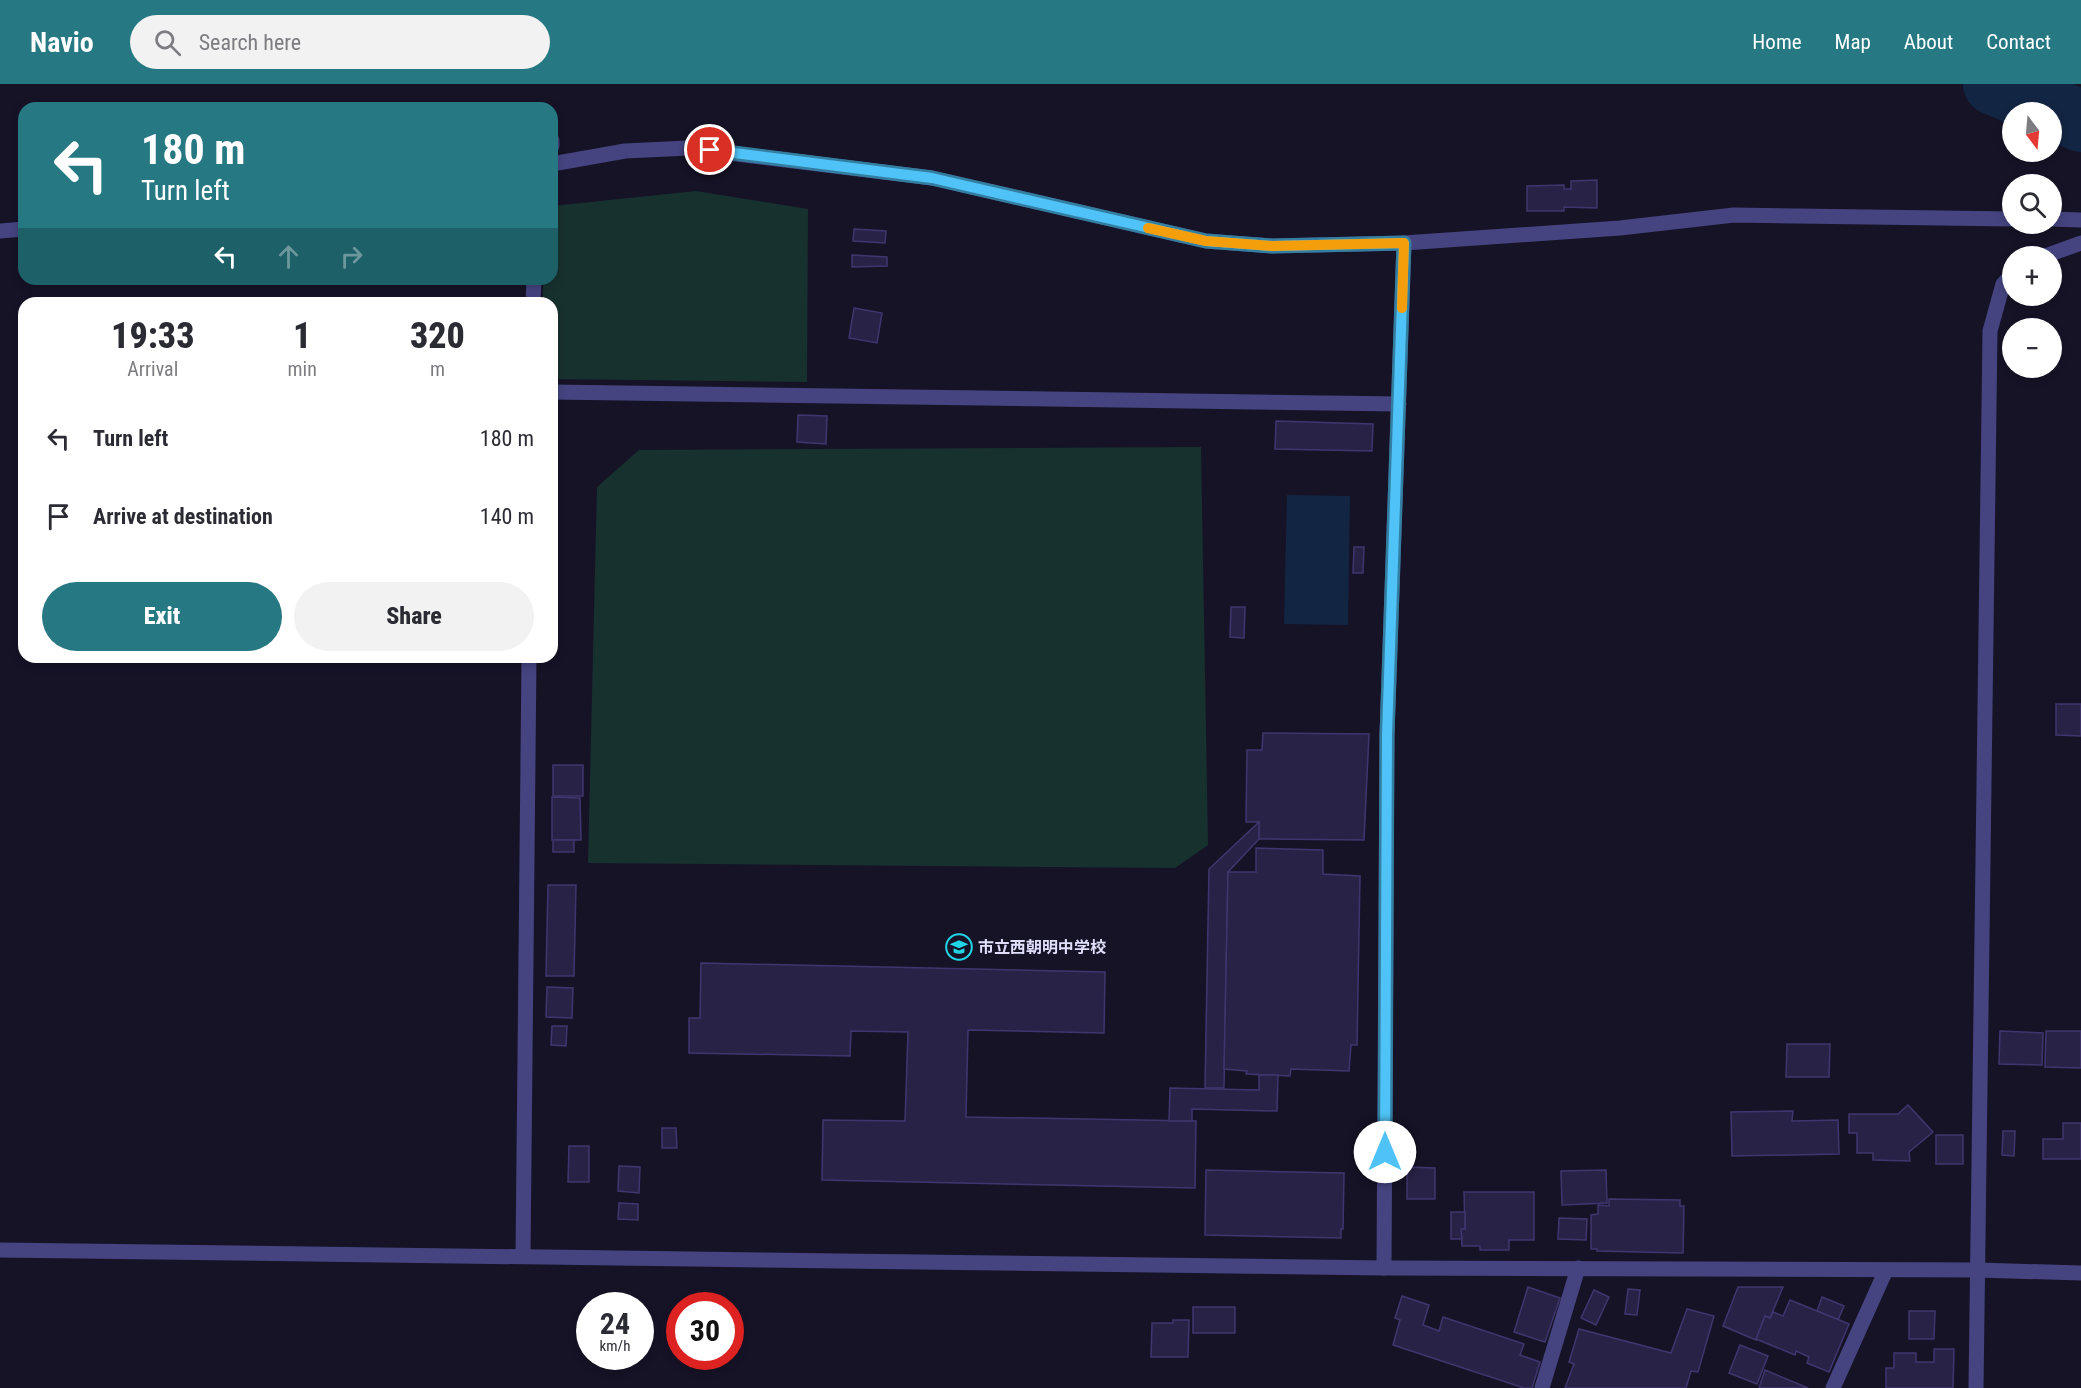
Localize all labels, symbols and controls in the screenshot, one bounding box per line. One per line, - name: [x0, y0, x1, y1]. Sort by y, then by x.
- search box: [130, 15, 550, 69]
- text: Navio: [30, 26, 94, 59]
- icon: search: [151, 26, 184, 59]
- text: Search here: [199, 30, 301, 55]
- text: Home: [1752, 30, 1802, 54]
- text: Map: [1835, 30, 1871, 54]
- text: About: [1904, 30, 1953, 54]
- text: Contact: [1986, 30, 2051, 54]
- north arrow: [2002, 102, 2062, 162]
- map controls: [2002, 102, 2062, 378]
- pin: [684, 124, 735, 175]
- text: 180 m: [141, 125, 246, 174]
- icon: left: [42, 126, 120, 204]
- icon: arrive: [693, 133, 726, 166]
- button: search: [2002, 174, 2062, 234]
- text: Turn left: [141, 175, 230, 207]
- icon: left: [209, 240, 242, 273]
- icon: ahead: [272, 240, 305, 273]
- icon: right: [335, 240, 368, 273]
- button: +: [2002, 246, 2062, 306]
- text: 19:33: [111, 315, 194, 357]
- text: 1: [293, 315, 311, 357]
- text: 320: [410, 315, 465, 357]
- button: −: [2002, 318, 2062, 378]
- text: Arrival: [127, 357, 178, 381]
- text: min: [288, 357, 317, 381]
- text: m: [430, 357, 445, 381]
- icon: left: [42, 422, 75, 455]
- text: Turn left: [93, 426, 168, 451]
- text: 180 m: [480, 426, 534, 451]
- icon: arrive: [42, 500, 75, 533]
- text: Arrive at destination: [93, 504, 273, 529]
- text: 140 m: [480, 504, 534, 529]
- button: Exit: [42, 582, 282, 651]
- button: Share: [294, 582, 534, 651]
- school or university icon: 市立西朝明中学校: [944, 932, 974, 962]
- place label: 市立西朝明中学校: [978, 938, 1106, 957]
- position arrow: [1353, 1120, 1417, 1184]
- speed limit sign: 30: [666, 1292, 744, 1370]
- text: 24: [600, 1306, 630, 1341]
- text: km/h: [600, 1337, 630, 1355]

